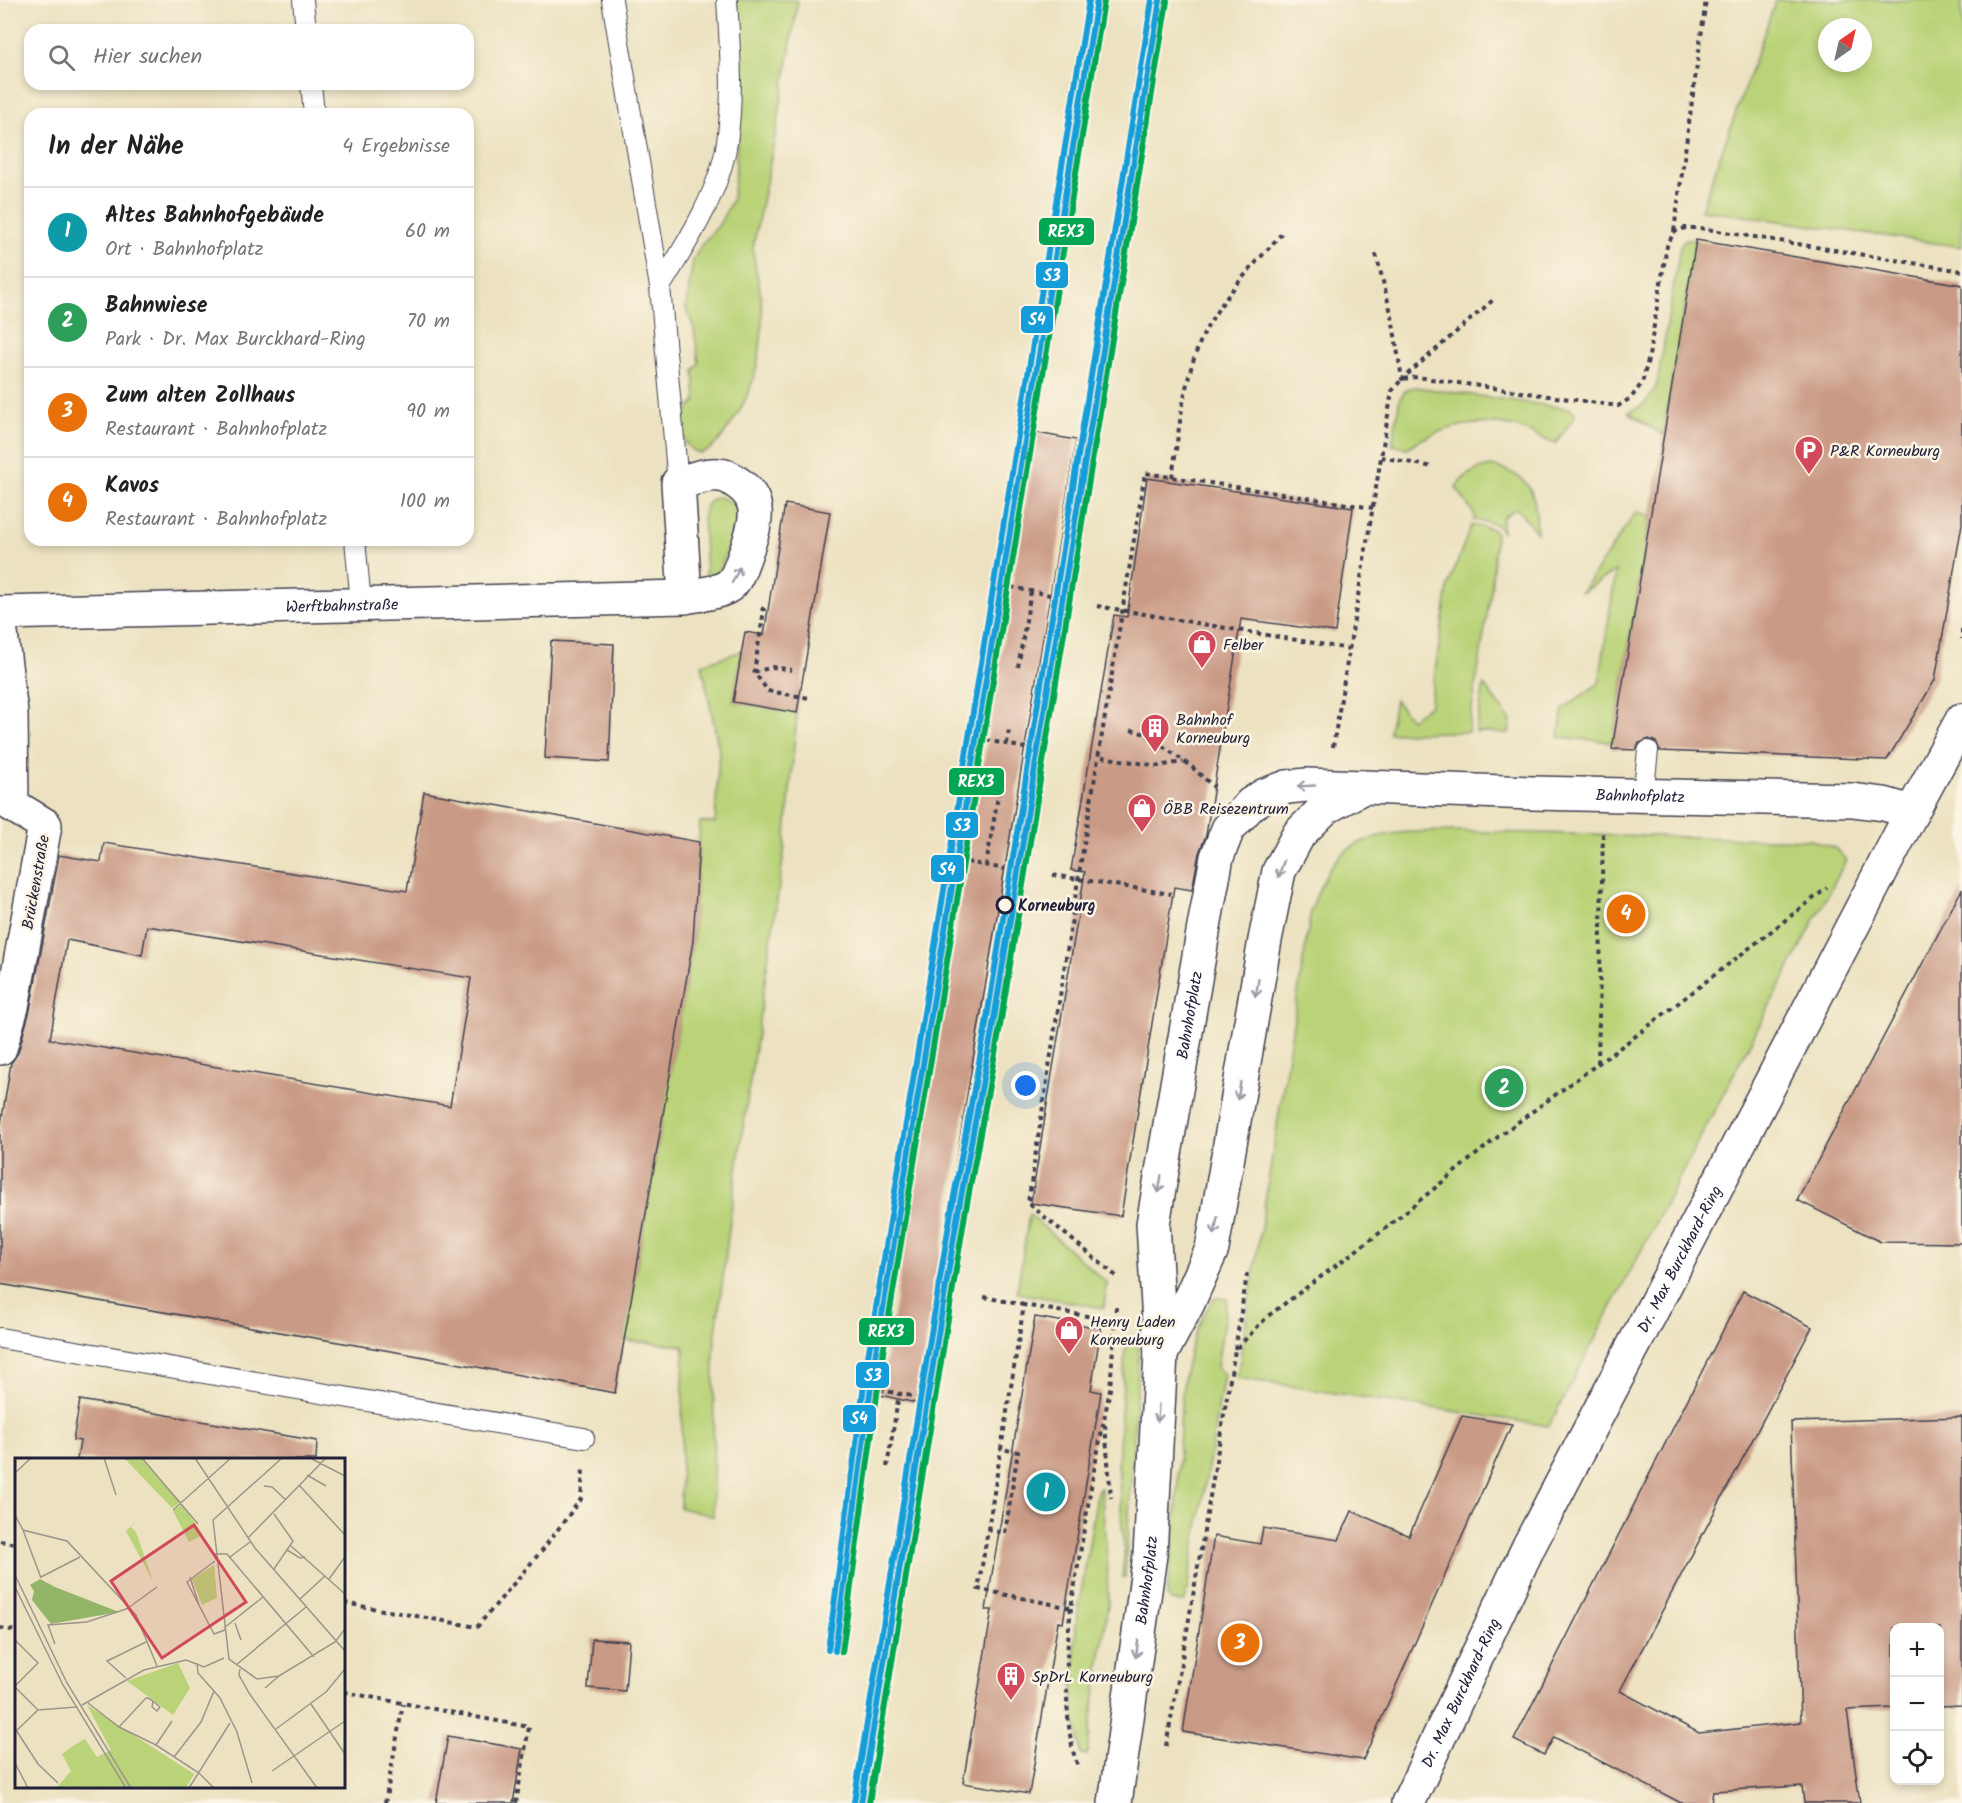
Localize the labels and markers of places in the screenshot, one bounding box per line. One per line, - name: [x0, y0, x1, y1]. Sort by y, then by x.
- parking icon: P&R Korneuburg: [1793, 434, 1825, 476]
- place label: P&R Korneuburg: [1830, 439, 1940, 464]
- shop icon: Felber: [1186, 628, 1218, 670]
- place label: Felber: [1223, 633, 1265, 658]
- place label: Bahnhof Korneuburg: [1176, 708, 1250, 751]
- building icon: Bahnhof Korneuburg: [1139, 712, 1171, 754]
- shop icon: ÖBB Reisezentrum: [1126, 792, 1158, 834]
- place label: ÖBB Reisezentrum: [1163, 797, 1289, 822]
- pin: 4: [1606, 892, 1646, 936]
- place label: Korneuburg: [1018, 894, 1096, 919]
- marker: Korneuburg: [996, 896, 1014, 914]
- pin: 2: [1484, 1066, 1524, 1110]
- place label: Henry Laden Korneuburg: [1090, 1310, 1176, 1353]
- shop icon: Henry Laden Korneuburg: [1053, 1314, 1085, 1356]
- pin: 1: [1026, 1470, 1066, 1514]
- pin: 3: [1220, 1620, 1260, 1666]
- building icon: SpDrL Korneuburg: [995, 1660, 1027, 1702]
- place label: SpDrL Korneuburg: [1032, 1665, 1153, 1690]

